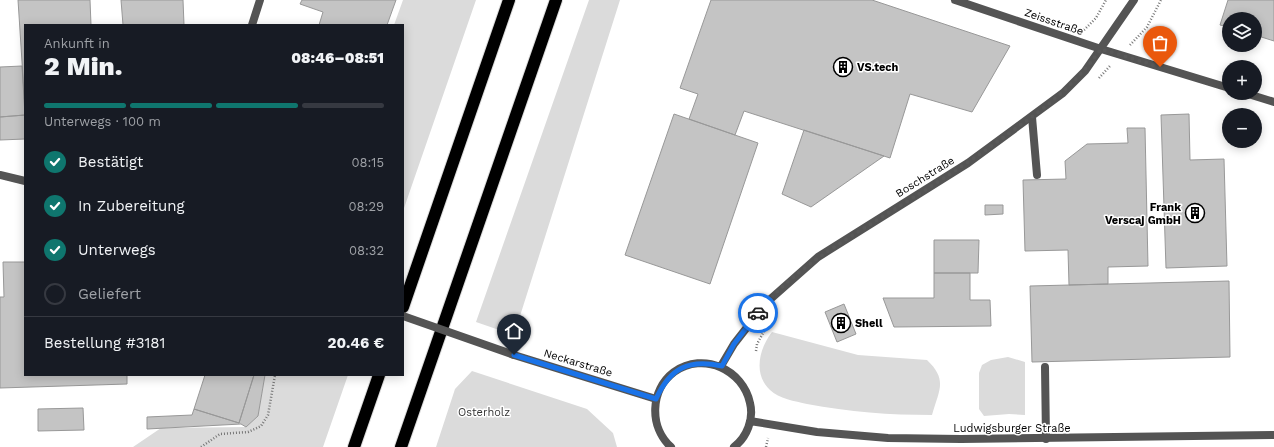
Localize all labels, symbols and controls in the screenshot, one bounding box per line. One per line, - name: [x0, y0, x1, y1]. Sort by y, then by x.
- street label: Zeissstraße: [1023, 6, 1085, 38]
- map controls: [1222, 12, 1262, 148]
- button: layers: [1222, 12, 1262, 52]
- pin: [1143, 26, 1177, 67]
- icon: bag: [1149, 32, 1171, 54]
- text: Ankunft in: [44, 36, 110, 51]
- text: 08:46–08:51: [291, 49, 384, 67]
- text: 2 Min.: [44, 51, 122, 81]
- building icon: VS.tech: [832, 56, 854, 78]
- button: +: [1222, 60, 1262, 100]
- place label: VS.tech: [857, 61, 899, 74]
- button: −: [1222, 108, 1262, 148]
- text: Unterwegs · 100 m: [44, 114, 161, 129]
- icon: check: [44, 151, 66, 173]
- text: Bestätigt: [78, 153, 143, 171]
- street label: Boschstraße: [893, 154, 957, 200]
- text: 08:15: [351, 155, 384, 170]
- icon: check: [44, 195, 66, 217]
- text: In Zubereitung: [78, 197, 185, 215]
- text: 08:29: [348, 199, 384, 214]
- place label: Frank Verscaj GmbH: [1105, 201, 1181, 227]
- building icon: Frank Verscaj GmbH: [1184, 202, 1206, 224]
- icon: check: [44, 239, 66, 261]
- text: Unterwegs: [78, 241, 156, 259]
- text: 08:32: [349, 243, 384, 258]
- text: Geliefert: [78, 285, 141, 303]
- courier: [738, 293, 778, 333]
- icon: car: [747, 302, 769, 324]
- building icon: Shell: [830, 312, 852, 334]
- pin: [497, 314, 531, 355]
- place label: Shell: [855, 317, 883, 330]
- icon: home: [503, 320, 525, 342]
- text: Bestellung #3181: [44, 334, 165, 352]
- text: 20.46 €: [328, 334, 384, 352]
- street label: Neckarstraße: [542, 346, 614, 380]
- park label: Osterholz: [458, 406, 510, 419]
- street label: Ludwigsburger Straße: [953, 422, 1071, 435]

